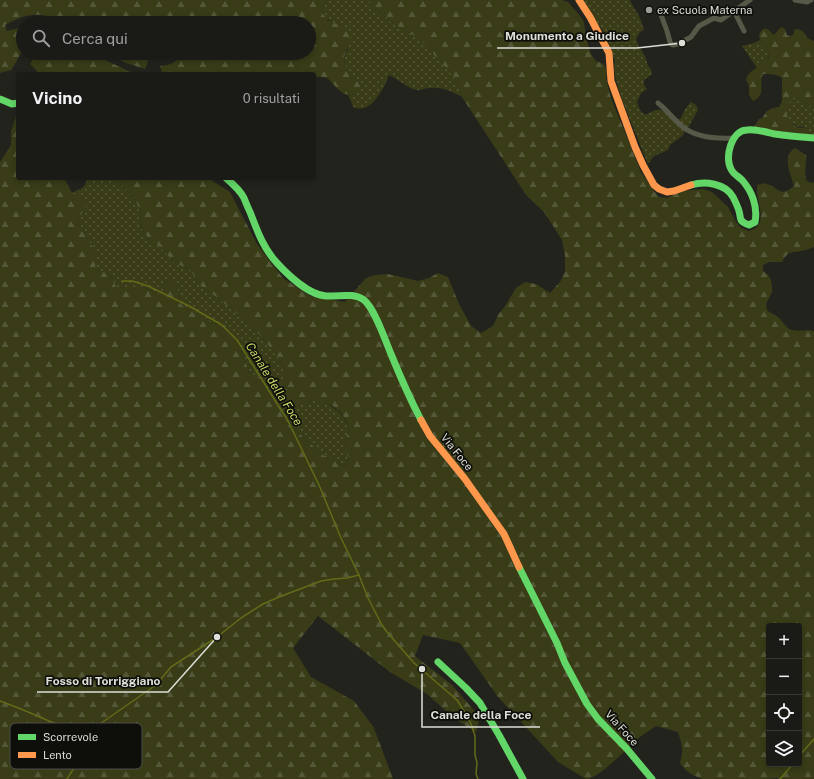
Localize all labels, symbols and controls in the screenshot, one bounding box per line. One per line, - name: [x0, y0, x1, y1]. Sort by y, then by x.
- place label: ex Scuola Materna: [657, 4, 752, 16]
- marker: ex Scuola Materna: [644, 5, 654, 15]
- search box: [16, 16, 316, 60]
- callout: Monumento a Giudice: [497, 24, 637, 48]
- icon: search: [30, 27, 52, 49]
- text: Monumento a Giudice: [505, 29, 629, 43]
- text: Cerca qui: [62, 30, 128, 47]
- text: Vicino: [32, 88, 82, 108]
- text: 0 risultati: [243, 91, 300, 106]
- water label: Canale della Foce: [243, 340, 305, 429]
- street label: Via Foce: [439, 431, 475, 473]
- map controls: [766, 623, 802, 767]
- button: +: [766, 623, 802, 659]
- button: −: [766, 659, 802, 695]
- callout: Fosso di Torriggiano: [37, 668, 168, 692]
- text: Fosso di Torriggiano: [46, 674, 161, 688]
- button: locate: [766, 695, 802, 731]
- callout: Canale della Foce: [422, 703, 540, 727]
- text: Canale della Foce: [430, 708, 532, 722]
- street label: Via Foce: [603, 708, 641, 748]
- legend: [10, 723, 142, 769]
- text: Scorrevole: [43, 731, 98, 743]
- button: layers: [766, 731, 802, 767]
- text: Lento: [43, 749, 72, 761]

